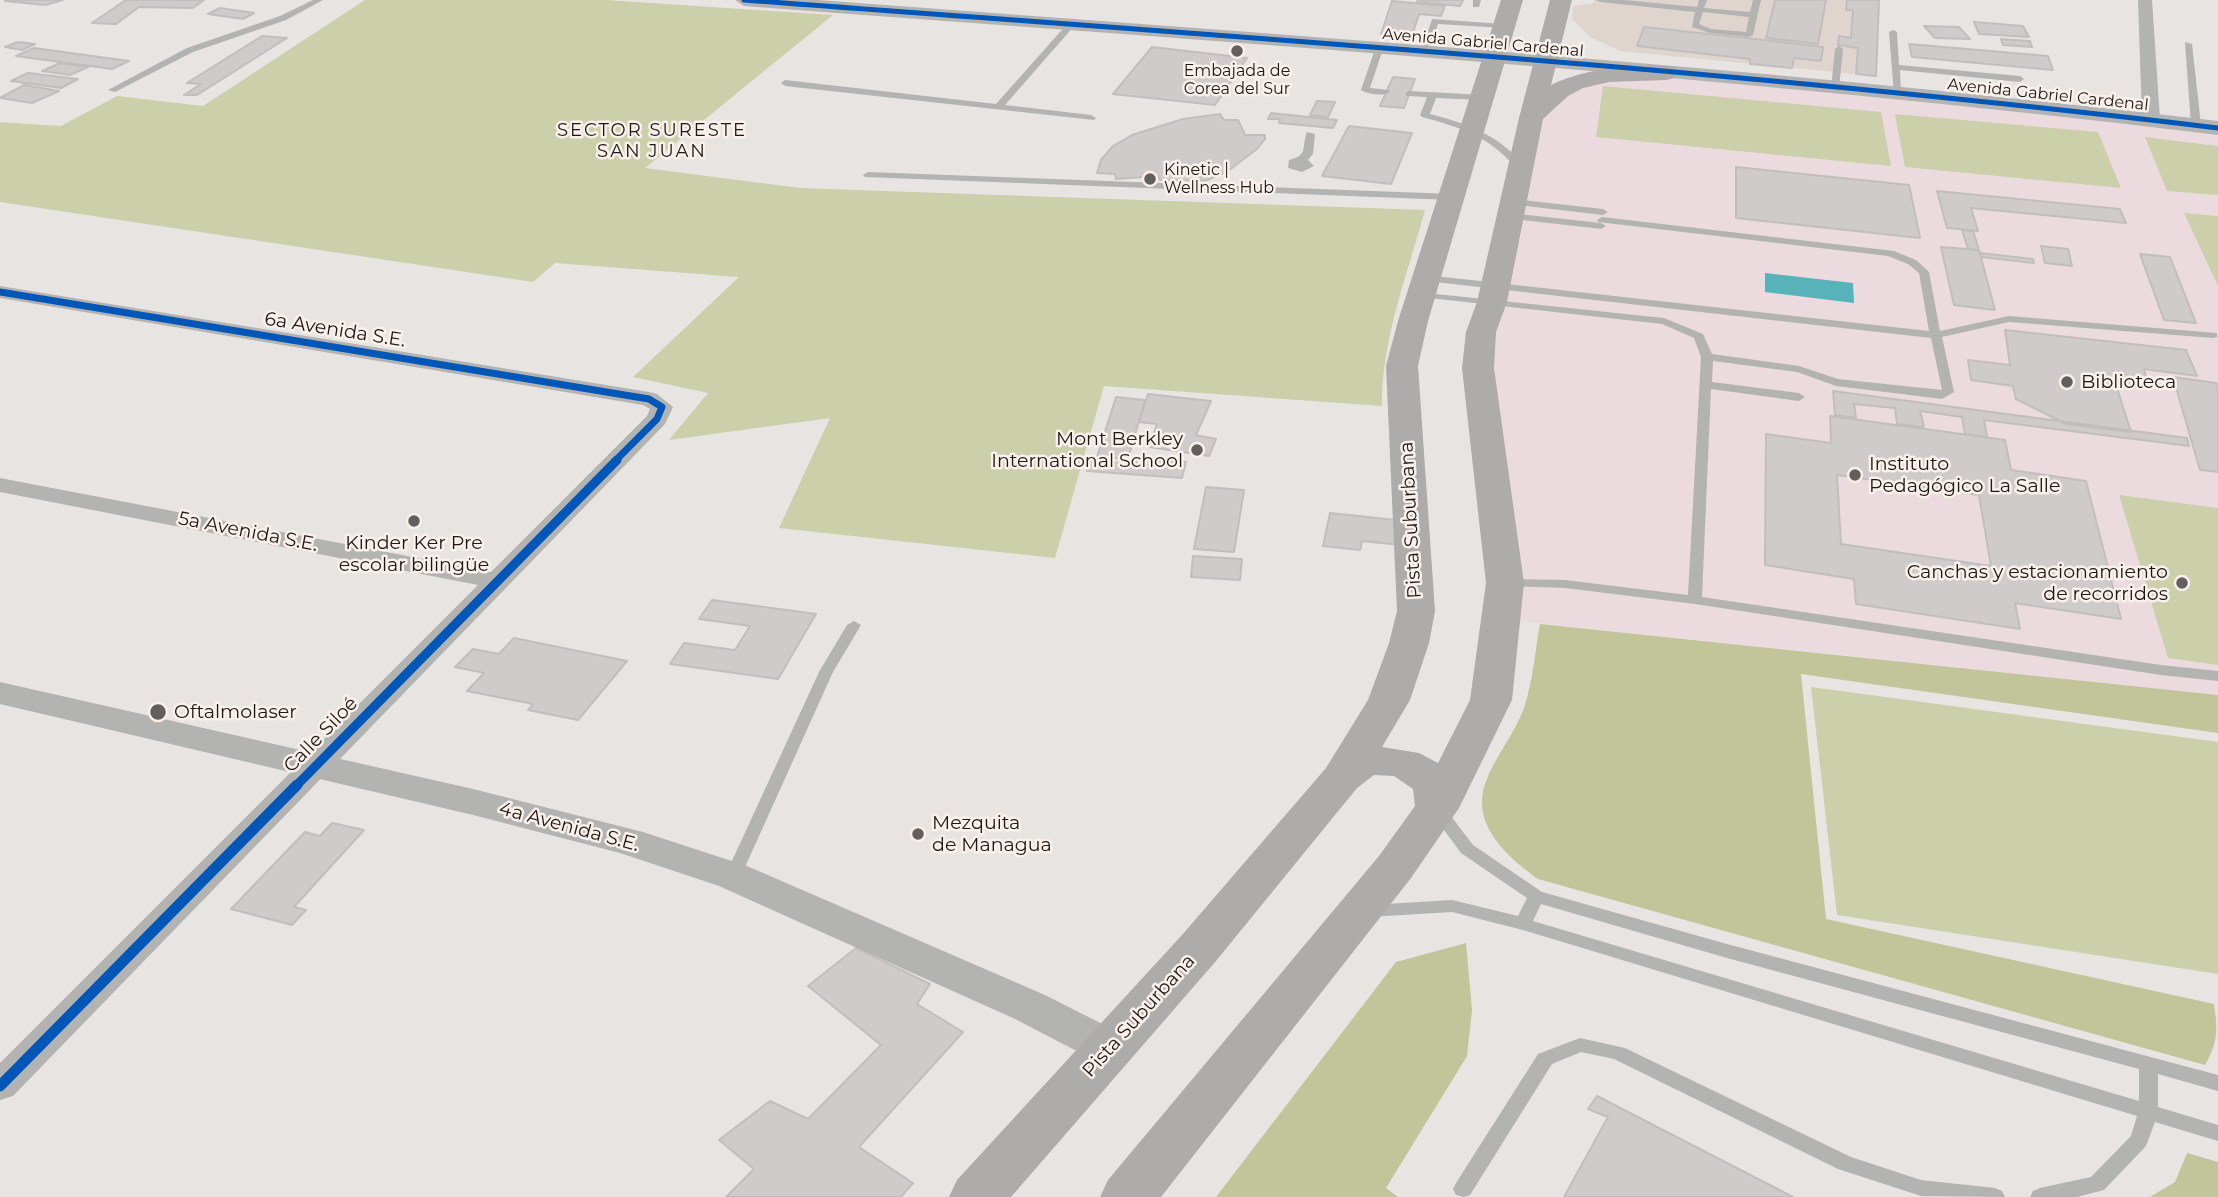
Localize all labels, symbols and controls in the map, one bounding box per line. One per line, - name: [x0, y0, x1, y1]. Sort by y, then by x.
- street label: Avenida Gabriel Cardenal: [1381, 25, 1585, 61]
- marker: Embajada de Corea del Sur: [1229, 43, 1245, 59]
- place label: Embajada de Corea del Sur: [1184, 61, 1290, 99]
- street label: Avenida Gabriel Cardenal: [1946, 75, 2150, 115]
- district label: SECTOR SURESTE SAN JUAN: [559, 120, 745, 162]
- place label: Kinetic | Wellness Hub: [1164, 160, 1274, 198]
- marker: Kinetic | Wellness Hub: [1142, 171, 1158, 187]
- street label: 6a Avenida S.E.: [263, 308, 407, 352]
- place label: Biblioteca: [2081, 371, 2176, 393]
- marker: Biblioteca: [2059, 374, 2075, 390]
- place label: Mont Berkley International School: [991, 428, 1183, 472]
- street label: Pista Suburbana: [1396, 441, 1426, 599]
- marker: Mont Berkley International School: [1189, 442, 1205, 458]
- place label: Instituto Pedagógico La Salle: [1869, 453, 2060, 497]
- marker: Instituto Pedagógico La Salle: [1847, 467, 1863, 483]
- street label: 5a Avenida S.E.: [176, 507, 320, 557]
- marker: Kinder Ker Pre escolar bilingüe: [406, 513, 422, 529]
- place label: Kinder Ker Pre escolar bilingüe: [339, 532, 489, 576]
- place label: Canchas y estacionamiento de recorridos: [1907, 561, 2168, 605]
- marker: Canchas y estacionamiento de recorridos: [2174, 575, 2190, 591]
- street label: Calle Siloé: [279, 692, 363, 778]
- place label: Oftalmolaser: [174, 701, 297, 723]
- marker: Oftalmolaser: [148, 702, 168, 722]
- street label: 4a Avenida S.E.: [497, 797, 641, 857]
- place label: Mezquita de Managua: [932, 812, 1052, 856]
- marker: Mezquita de Managua: [910, 826, 926, 842]
- street label: Pista Suburbana: [1078, 950, 1200, 1082]

